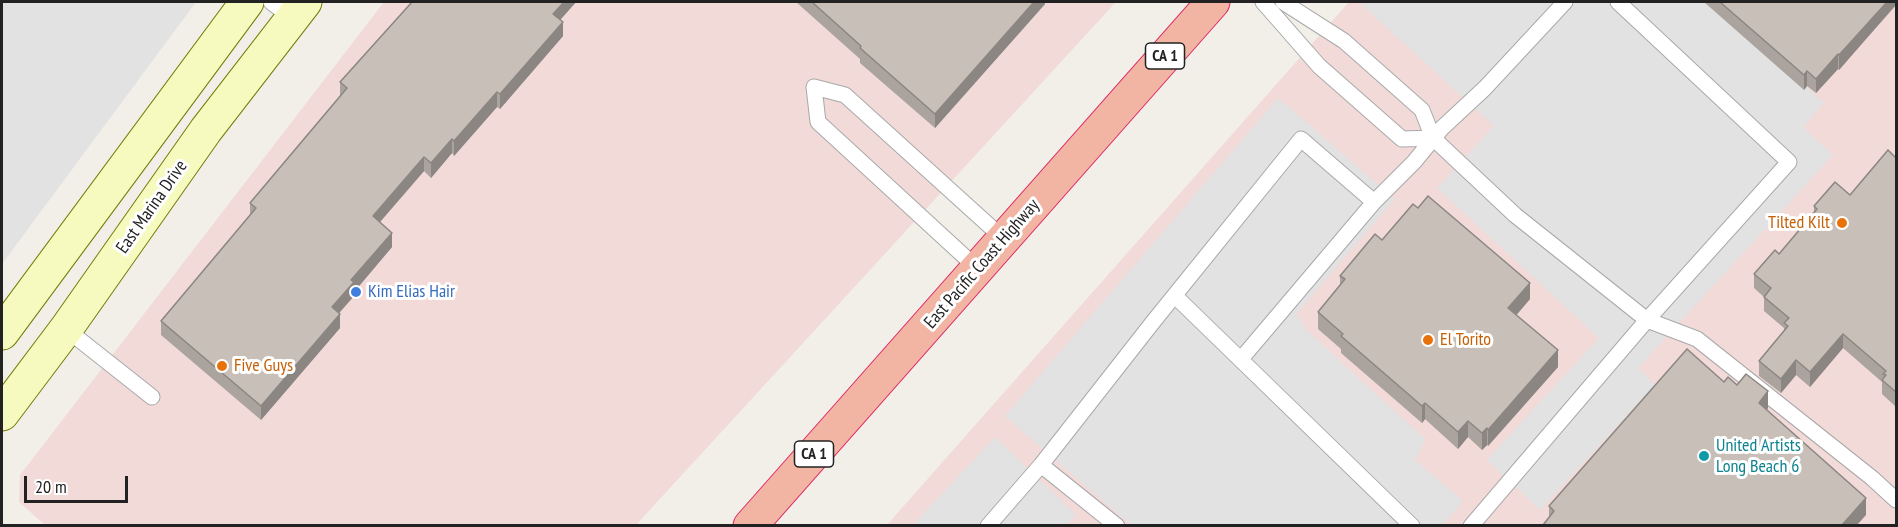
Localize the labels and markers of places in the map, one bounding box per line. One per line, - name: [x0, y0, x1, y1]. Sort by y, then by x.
- place label: Tilted Kilt: [1768, 212, 1830, 234]
- marker: Tilted Kilt: [1835, 216, 1849, 230]
- place label: Kim Elias Hair: [368, 281, 455, 303]
- marker: Kim Elias Hair: [349, 285, 363, 299]
- place label: El Torito: [1440, 329, 1491, 351]
- marker: El Torito: [1421, 333, 1435, 347]
- place label: Five Guys: [234, 355, 293, 377]
- marker: Five Guys: [215, 359, 229, 373]
- place label: United Artists Long Beach 6: [1716, 435, 1801, 478]
- marker: United Artists Long Beach 6: [1697, 449, 1711, 463]

